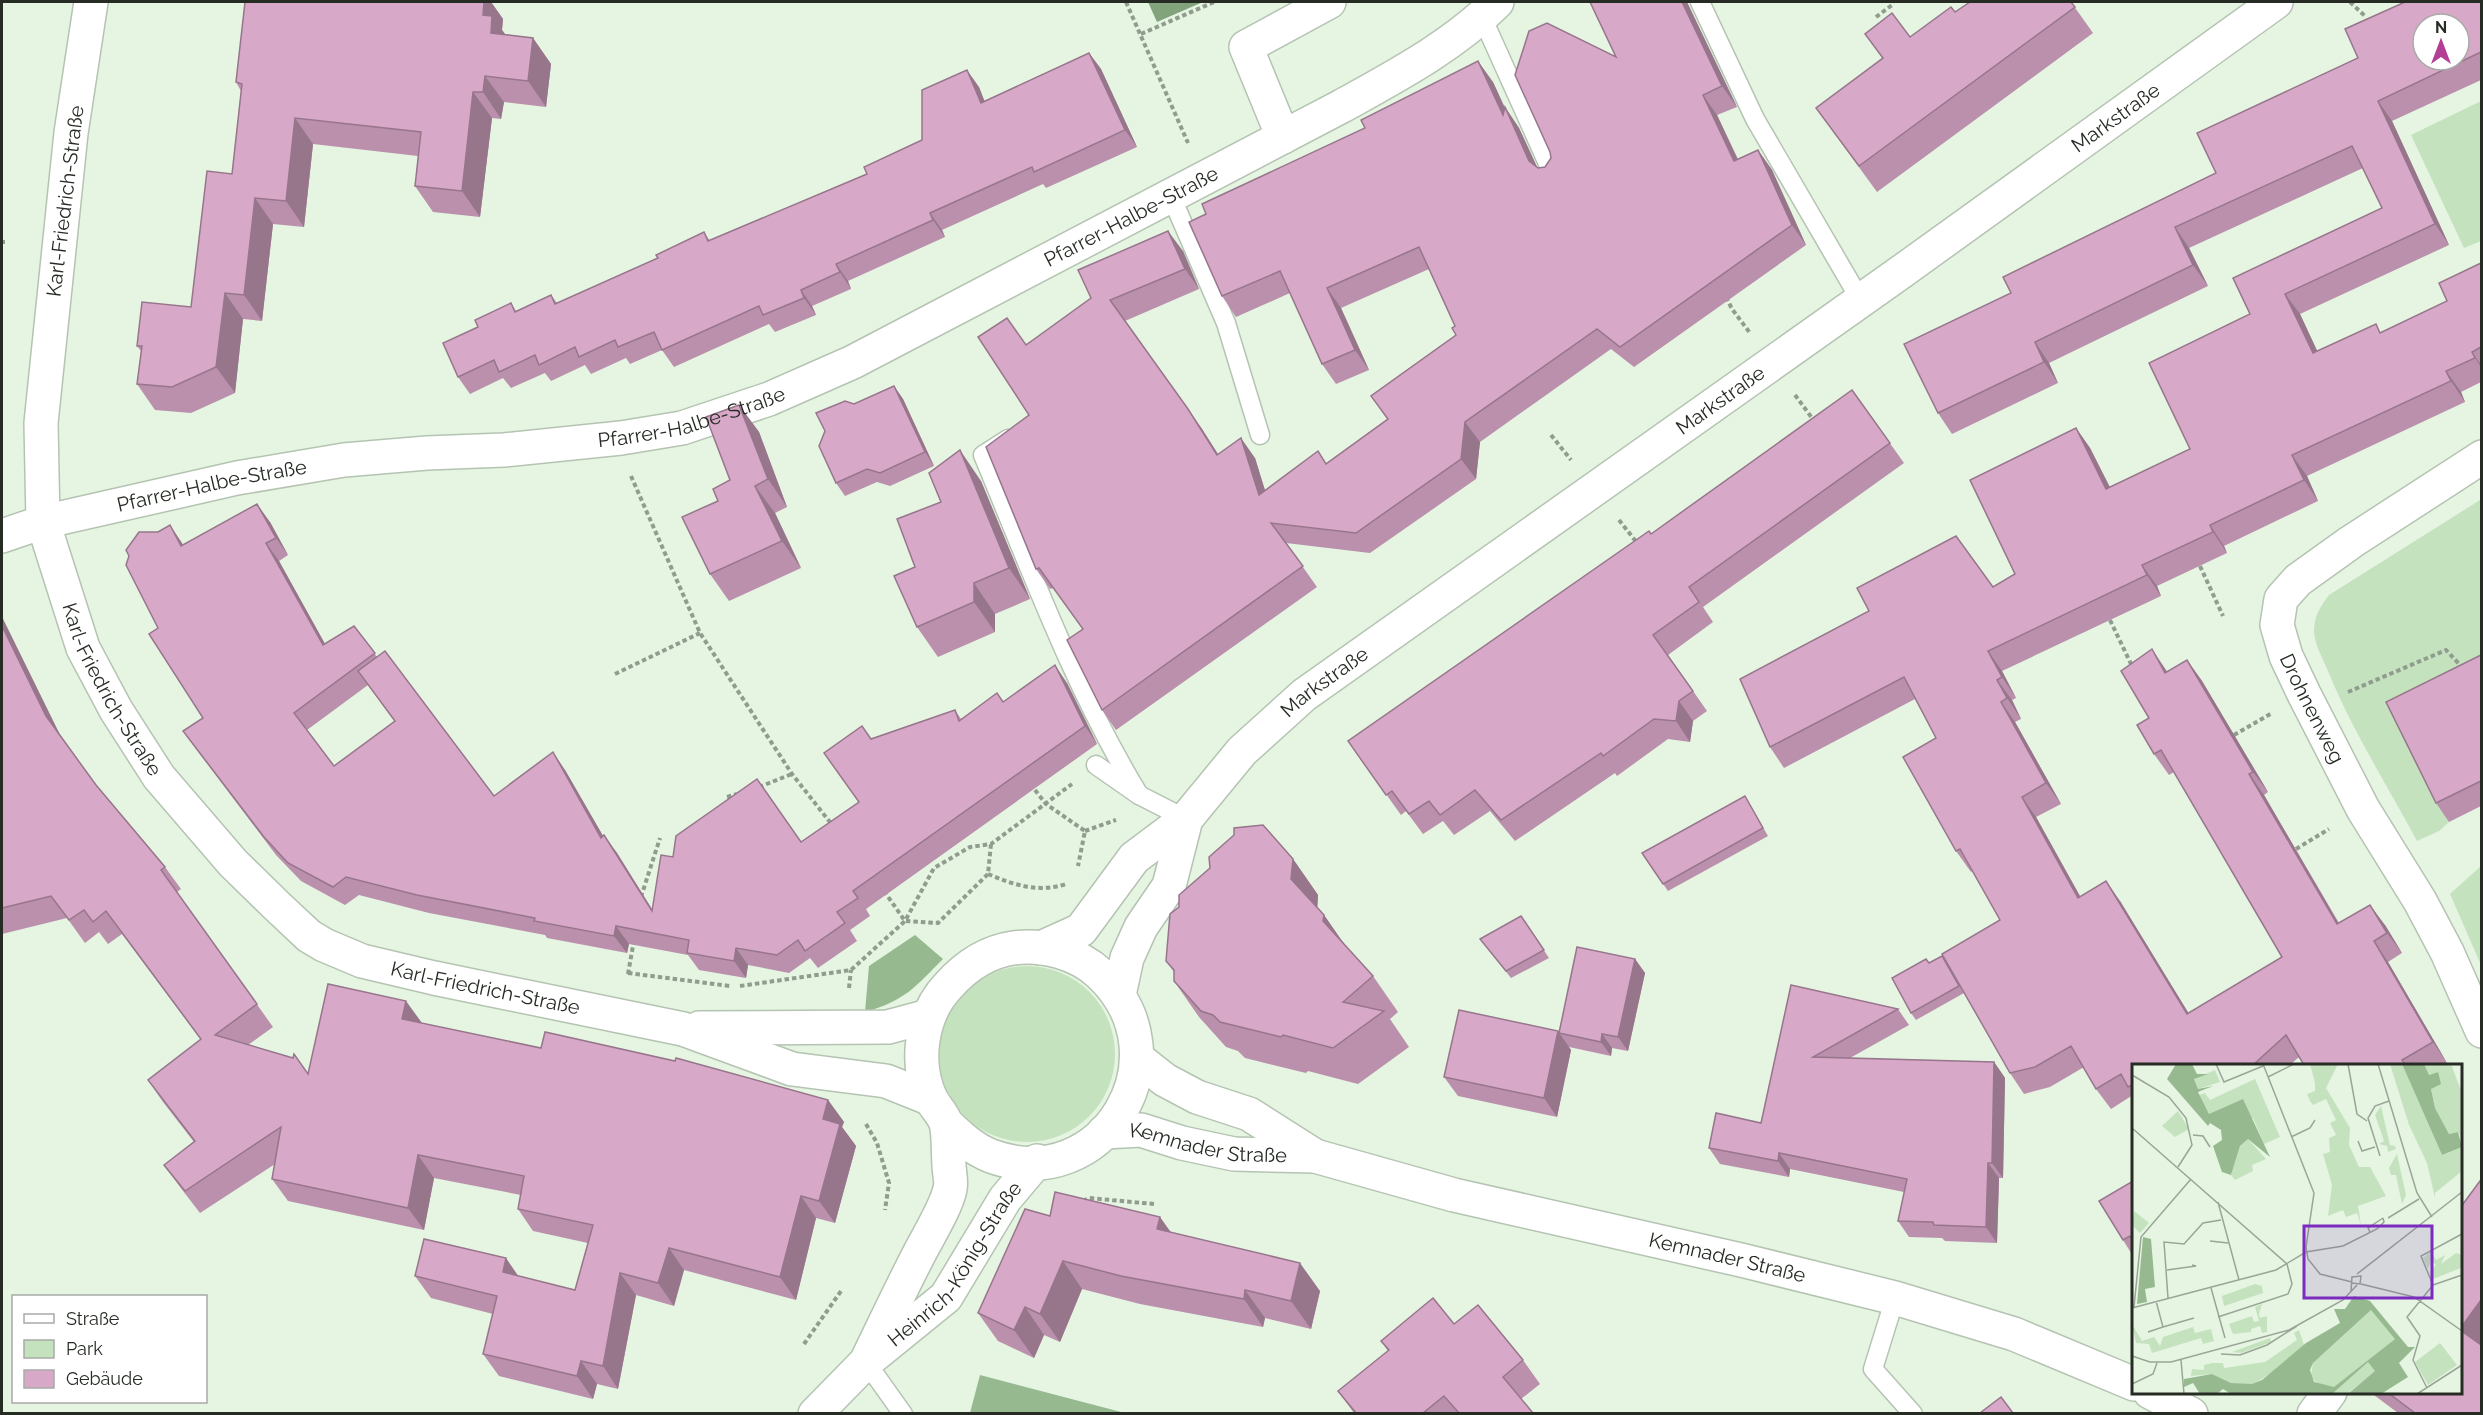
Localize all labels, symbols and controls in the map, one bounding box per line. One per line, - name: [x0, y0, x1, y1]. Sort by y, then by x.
- north arrow: [2411, 12, 2471, 72]
- text: N: [2435, 18, 2447, 37]
- street label: Markstraße: [2067, 78, 2165, 157]
- street label: Karl-Friedrich-Straße: [41, 104, 89, 298]
- street label: Pfarrer-Halbe-Straße: [1040, 161, 1222, 272]
- street label: Markstraße: [1671, 360, 1769, 440]
- street label: Pfarrer-Halbe-Straße: [597, 381, 789, 452]
- street label: Pfarrer-Halbe-Straße: [115, 454, 309, 517]
- street label: Karl-Friedrich-Straße: [57, 600, 167, 781]
- street label: Markstraße: [1276, 641, 1373, 722]
- street label: Drohnenweg: [2275, 650, 2349, 767]
- street label: Karl-Friedrich-Straße: [388, 956, 582, 1020]
- inset map: [2132, 1064, 2462, 1394]
- street label: Kemnader Straße: [1129, 1118, 1287, 1167]
- street label: Heinrich-König-Straße: [883, 1176, 1027, 1351]
- street label: Kemnader Straße: [1647, 1228, 1808, 1288]
- legend: [12, 1295, 207, 1403]
- text: Straße: [66, 1308, 120, 1329]
- text: Park: [66, 1338, 103, 1359]
- text: Gebäude: [66, 1368, 143, 1389]

